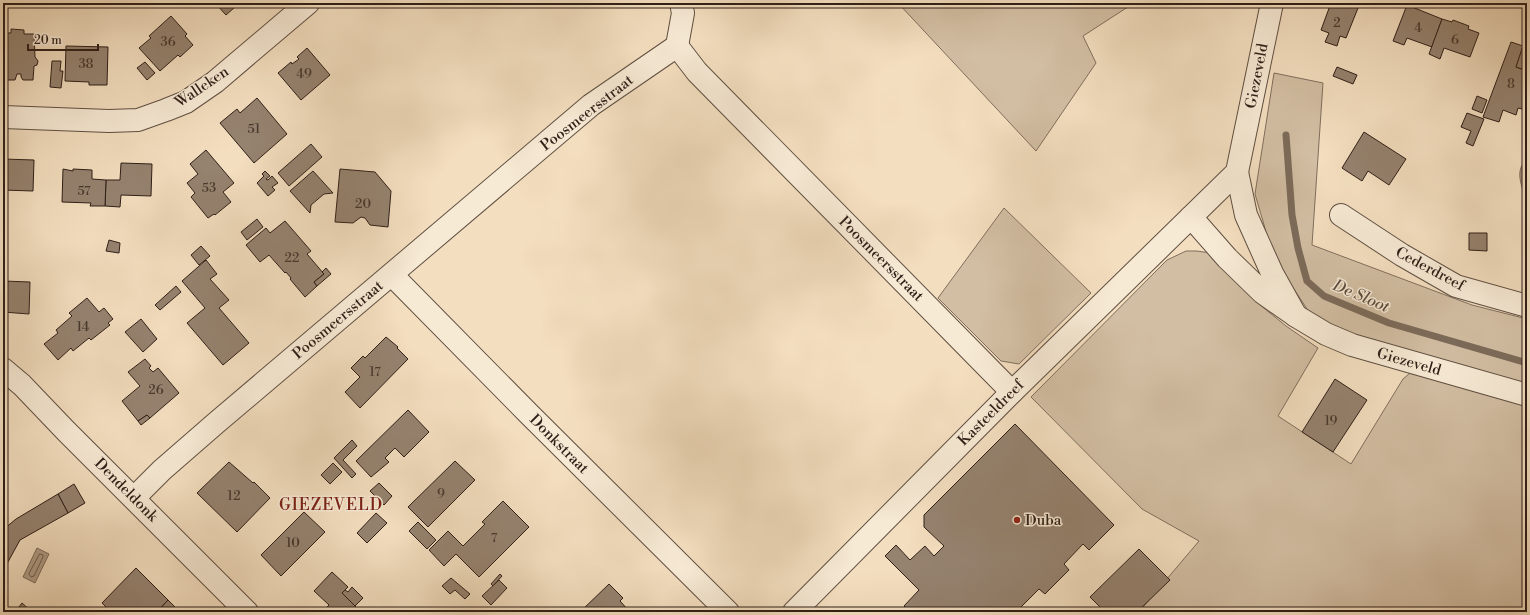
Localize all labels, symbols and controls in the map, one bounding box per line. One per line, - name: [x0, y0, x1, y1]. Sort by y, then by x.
- house number: 2: [1333, 15, 1341, 31]
- house number: 4: [1414, 20, 1422, 36]
- scale bar: [28, 26, 98, 52]
- house number: 6: [1451, 32, 1459, 48]
- text: 20 m: [34, 33, 62, 48]
- house number: 36: [160, 34, 176, 50]
- street label: Giezeveld: [1241, 41, 1273, 110]
- house number: 38: [78, 56, 94, 72]
- street label: Walleken: [171, 62, 233, 112]
- house number: 49: [296, 66, 312, 82]
- street label: Poosmeersstraat: [537, 70, 638, 155]
- house number: 8: [1507, 76, 1515, 92]
- house number: 51: [248, 121, 261, 137]
- house number: 53: [202, 180, 216, 196]
- house number: 57: [77, 183, 91, 199]
- house number: 20: [355, 196, 371, 212]
- street label: Poosmeersstraat: [834, 212, 928, 306]
- street label: Cederdreef: [1392, 243, 1468, 295]
- house number: 22: [285, 250, 299, 266]
- water label: De Sloot: [1329, 275, 1393, 317]
- street label: Poosmeersstraat: [289, 276, 388, 364]
- house number: 14: [77, 319, 90, 335]
- street label: Giezeveld: [1375, 344, 1444, 380]
- house number: 17: [369, 364, 381, 380]
- street label: Kasteeldreef: [954, 375, 1029, 450]
- house number: 26: [148, 382, 164, 398]
- street label: Donkstraat: [525, 410, 593, 478]
- house number: 19: [1324, 413, 1338, 429]
- street label: Dendeldonk: [90, 454, 163, 527]
- house number: 9: [437, 486, 445, 502]
- house number: 12: [227, 488, 241, 504]
- district label: GIEZEVELD: [279, 495, 383, 515]
- place label: Duba: [1025, 511, 1062, 530]
- marker: Duba: [1012, 515, 1022, 525]
- house number: 7: [491, 530, 498, 546]
- house number: 10: [286, 535, 300, 551]

